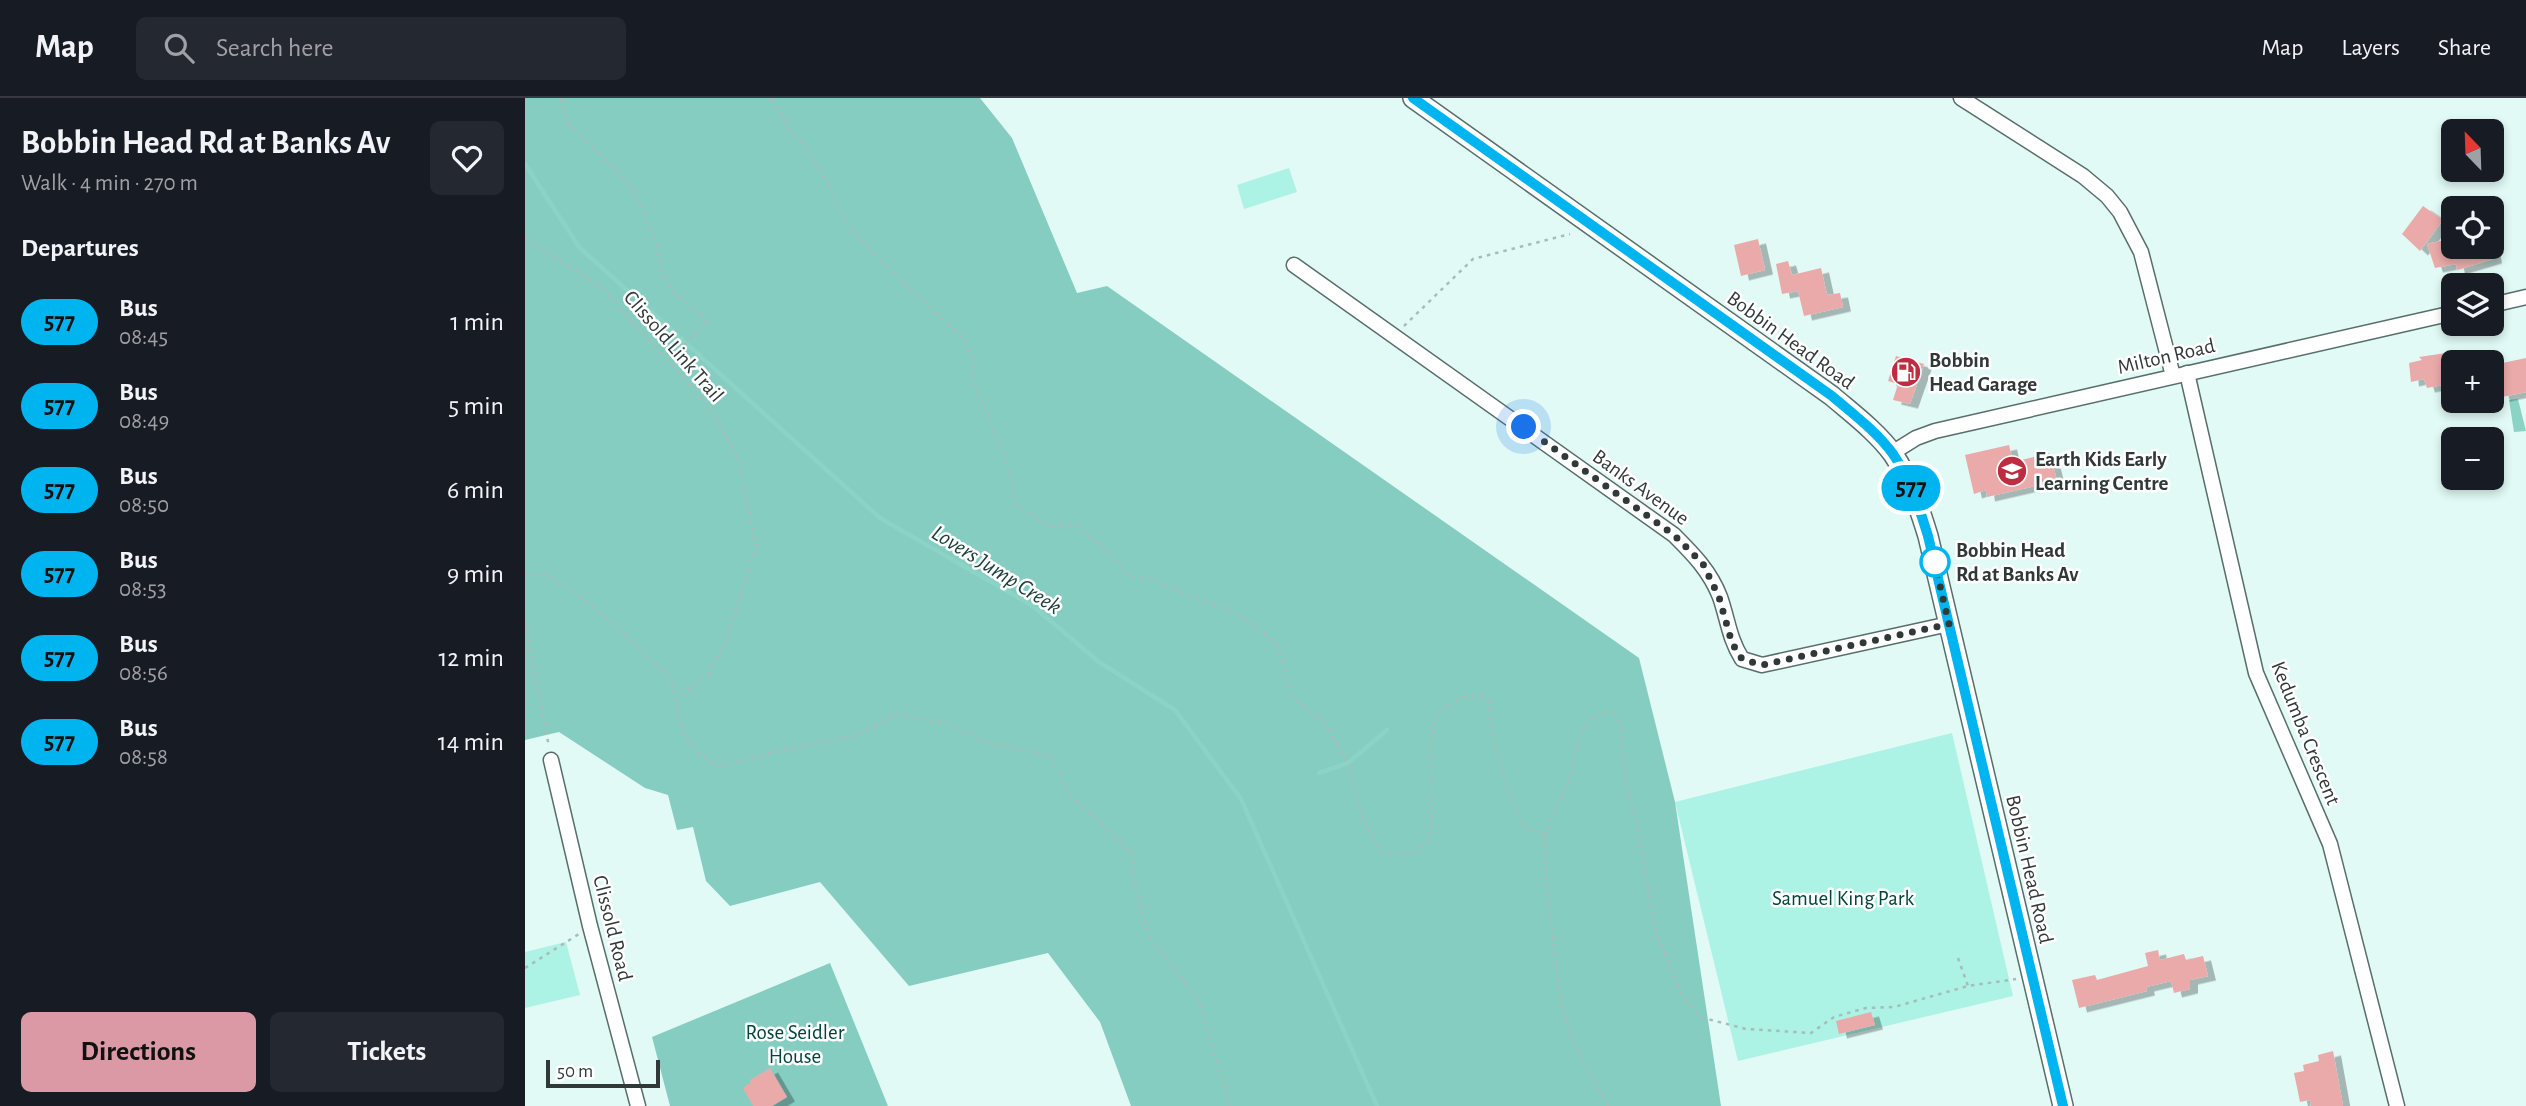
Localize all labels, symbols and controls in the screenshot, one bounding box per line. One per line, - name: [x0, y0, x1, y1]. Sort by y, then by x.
- search box: [136, 17, 626, 80]
- icon: search: [160, 29, 198, 67]
- text: Map: [35, 31, 94, 64]
- text: Search here: [216, 35, 334, 61]
- text: Map: [2261, 36, 2303, 60]
- text: Layers: [2341, 36, 2400, 60]
- text: Share: [2438, 36, 2491, 60]
- north arrow: [2441, 119, 2504, 182]
- map controls: [2441, 119, 2504, 490]
- button: heart: [430, 121, 504, 195]
- text: Bobbin Head Rd at Banks Av: [21, 127, 391, 160]
- text: Walk · 4 min · 270 m: [21, 172, 198, 195]
- button: locate: [2441, 196, 2504, 259]
- text: Departures: [21, 235, 139, 261]
- button: layers: [2441, 273, 2504, 336]
- street label: Clissold Link Trail: [620, 287, 727, 406]
- street label: Bobbin Head Road: [1723, 287, 1858, 394]
- text: Bus: [119, 295, 158, 321]
- text: 1 min: [450, 309, 504, 335]
- text: 577: [44, 310, 75, 334]
- text: 08:45: [119, 326, 168, 349]
- street label: Milton Road: [2115, 335, 2217, 378]
- place label: Bobbin Head Garage: [1929, 350, 2037, 395]
- button: +: [2441, 350, 2504, 413]
- fuel station icon: Bobbin Head Garage: [1889, 355, 1923, 389]
- text: Bus: [119, 379, 158, 405]
- text: 5 min: [448, 393, 504, 419]
- text: 577: [44, 394, 75, 418]
- your location: [1506, 409, 1541, 444]
- text: 08:49: [119, 410, 169, 433]
- button: −: [2441, 427, 2504, 490]
- street label: Banks Avenue: [1589, 446, 1693, 529]
- place label: Earth Kids Early Learning Centre: [2035, 449, 2168, 494]
- school or university icon: Earth Kids Early Learning Centre: [1995, 454, 2029, 488]
- text: Bus: [119, 463, 158, 489]
- line badge: 577: [1871, 465, 1951, 511]
- text: 577: [1895, 476, 1927, 500]
- text: 6 min: [447, 477, 504, 503]
- text: 577: [44, 478, 75, 502]
- text: 08:50: [119, 494, 169, 517]
- water label: Lovers Jump Creek: [927, 521, 1065, 619]
- place label: Bobbin Head Rd at Banks Av: [1956, 540, 2079, 585]
- text: Bus: [119, 547, 158, 573]
- marker: Bobbin Head Rd at Banks Av: [1920, 547, 1950, 577]
- text: 9 min: [447, 561, 504, 587]
- text: 577: [44, 562, 75, 586]
- text: 08:53: [119, 578, 166, 601]
- text: Bus: [119, 631, 158, 657]
- text: 12 min: [438, 645, 504, 671]
- text: 577: [44, 646, 75, 670]
- street label: Kedumba Crescent: [2267, 658, 2344, 808]
- text: 08:56: [119, 662, 168, 685]
- text: Bus: [119, 715, 158, 741]
- text: 14 min: [438, 729, 504, 755]
- text: 577: [44, 730, 75, 754]
- text: 08:58: [119, 746, 168, 769]
- street label: Bobbin Head Road: [2002, 793, 2057, 946]
- street label: Clissold Road: [589, 873, 636, 983]
- park label: Samuel King Park: [1772, 888, 1914, 909]
- button: Directions: [21, 1012, 256, 1092]
- button: Tickets: [270, 1012, 504, 1092]
- park label: Rose Seidler House: [746, 1022, 845, 1067]
- scale bar: [546, 1057, 660, 1089]
- text: 50 m: [557, 1062, 593, 1081]

